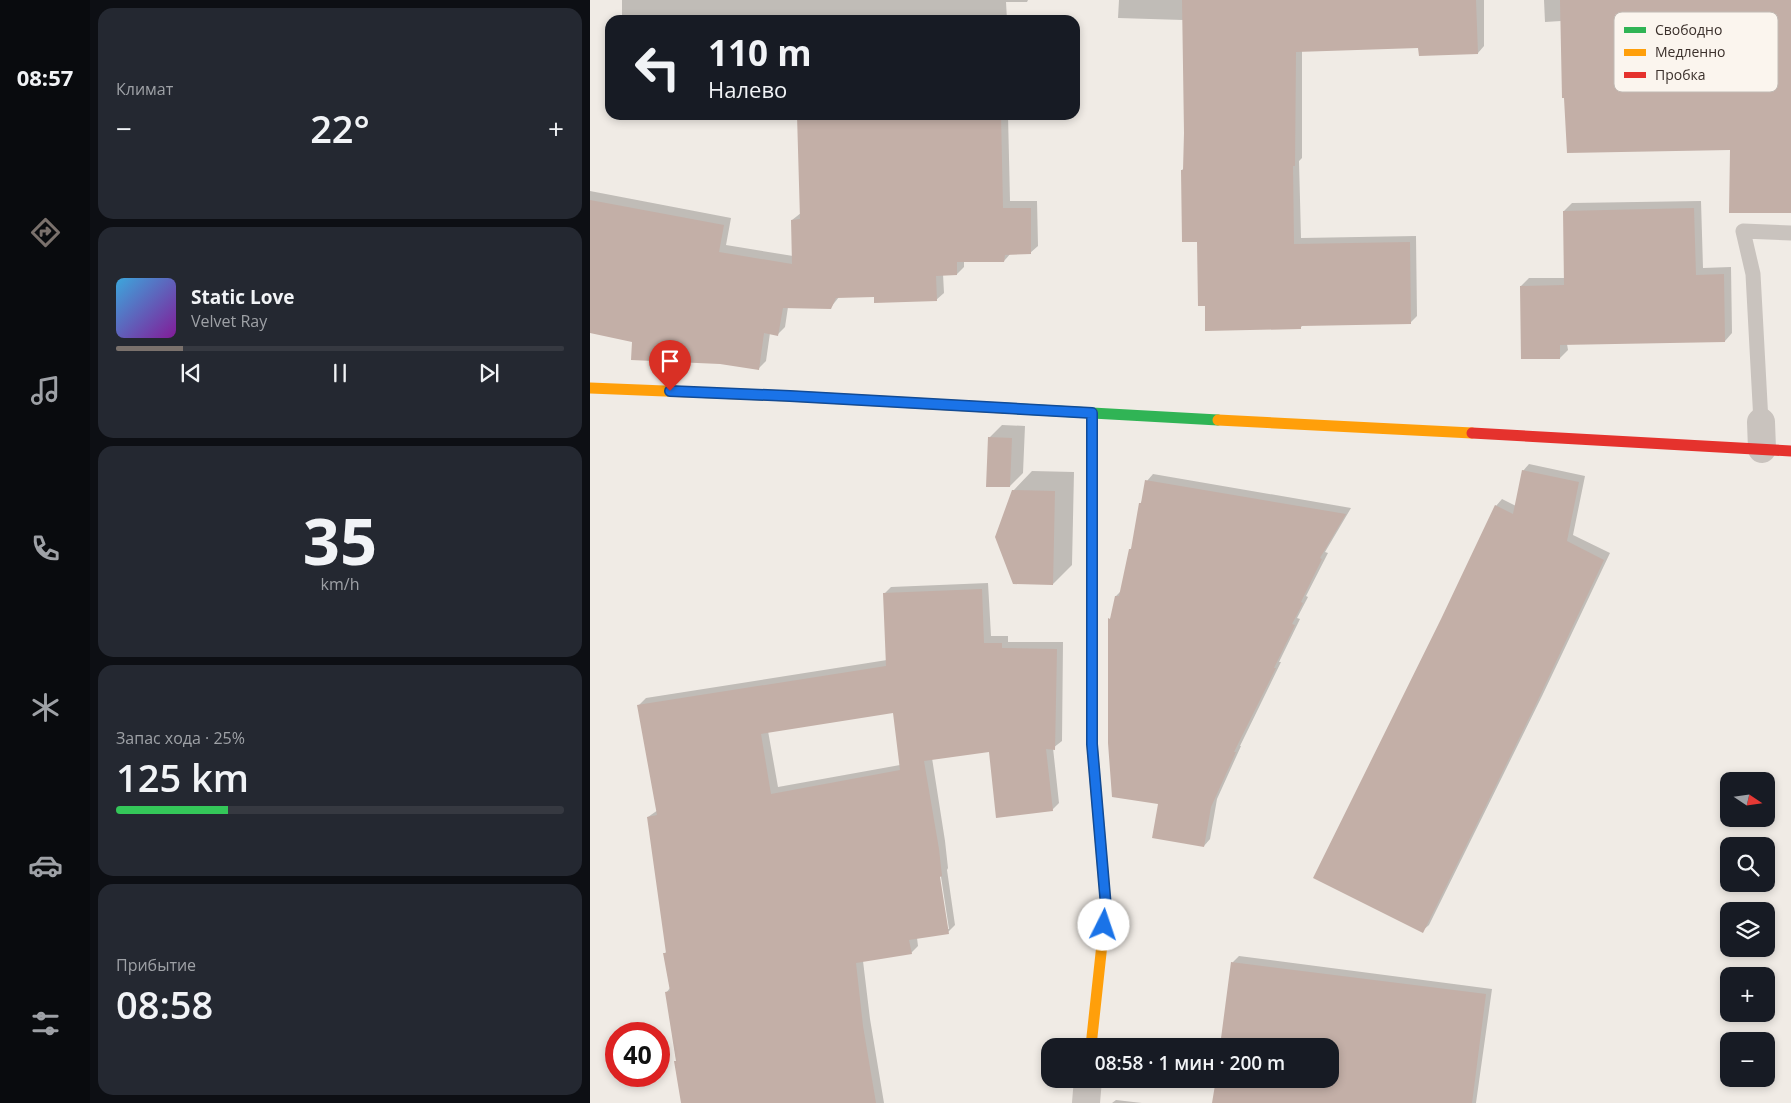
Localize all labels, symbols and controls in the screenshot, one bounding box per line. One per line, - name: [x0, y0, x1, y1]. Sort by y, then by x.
- legend: [1614, 12, 1778, 92]
- text: Свободно: [1655, 20, 1722, 39]
- text: 110 m: [708, 29, 812, 76]
- icon: left: [625, 35, 690, 100]
- text: Медленно: [1655, 42, 1726, 61]
- text: 08:57: [17, 62, 73, 92]
- text: Пробка: [1655, 65, 1706, 84]
- text: Налево: [708, 74, 787, 104]
- text: Климат: [116, 78, 173, 100]
- text: 22°: [310, 102, 370, 154]
- text: −: [116, 109, 132, 147]
- text: +: [548, 109, 564, 147]
- icon: directions: [28, 215, 63, 250]
- text: Static Love: [191, 284, 294, 310]
- text: Velvet Ray: [191, 310, 267, 332]
- pin: [649, 340, 691, 391]
- icon: arrive: [656, 347, 684, 375]
- icon: previous: [177, 359, 205, 387]
- icon: pause: [326, 359, 354, 387]
- icon: next: [475, 359, 503, 387]
- icon: music: [28, 373, 63, 408]
- text: 35: [303, 496, 377, 584]
- icon: phone: [28, 531, 63, 566]
- text: km/h: [321, 573, 359, 595]
- icon: climate: [28, 690, 63, 725]
- text: Запас хода · 25%: [116, 727, 245, 749]
- text: 125 km: [116, 751, 249, 803]
- north arrow: [1720, 772, 1775, 828]
- map controls: [1720, 772, 1775, 1087]
- button: search: [1720, 837, 1775, 892]
- icon: car: [28, 848, 63, 883]
- position arrow: [1077, 898, 1129, 950]
- button: layers: [1720, 902, 1775, 957]
- text: Прибытие: [116, 954, 196, 976]
- button: +: [1720, 967, 1775, 1022]
- text: 08:58: [116, 978, 213, 1030]
- icon: filters: [28, 1006, 63, 1041]
- speed limit sign: 40: [605, 1022, 670, 1087]
- button: −: [1720, 1032, 1775, 1087]
- text: 08:58 · 1 мин · 200 m: [1095, 1050, 1285, 1076]

